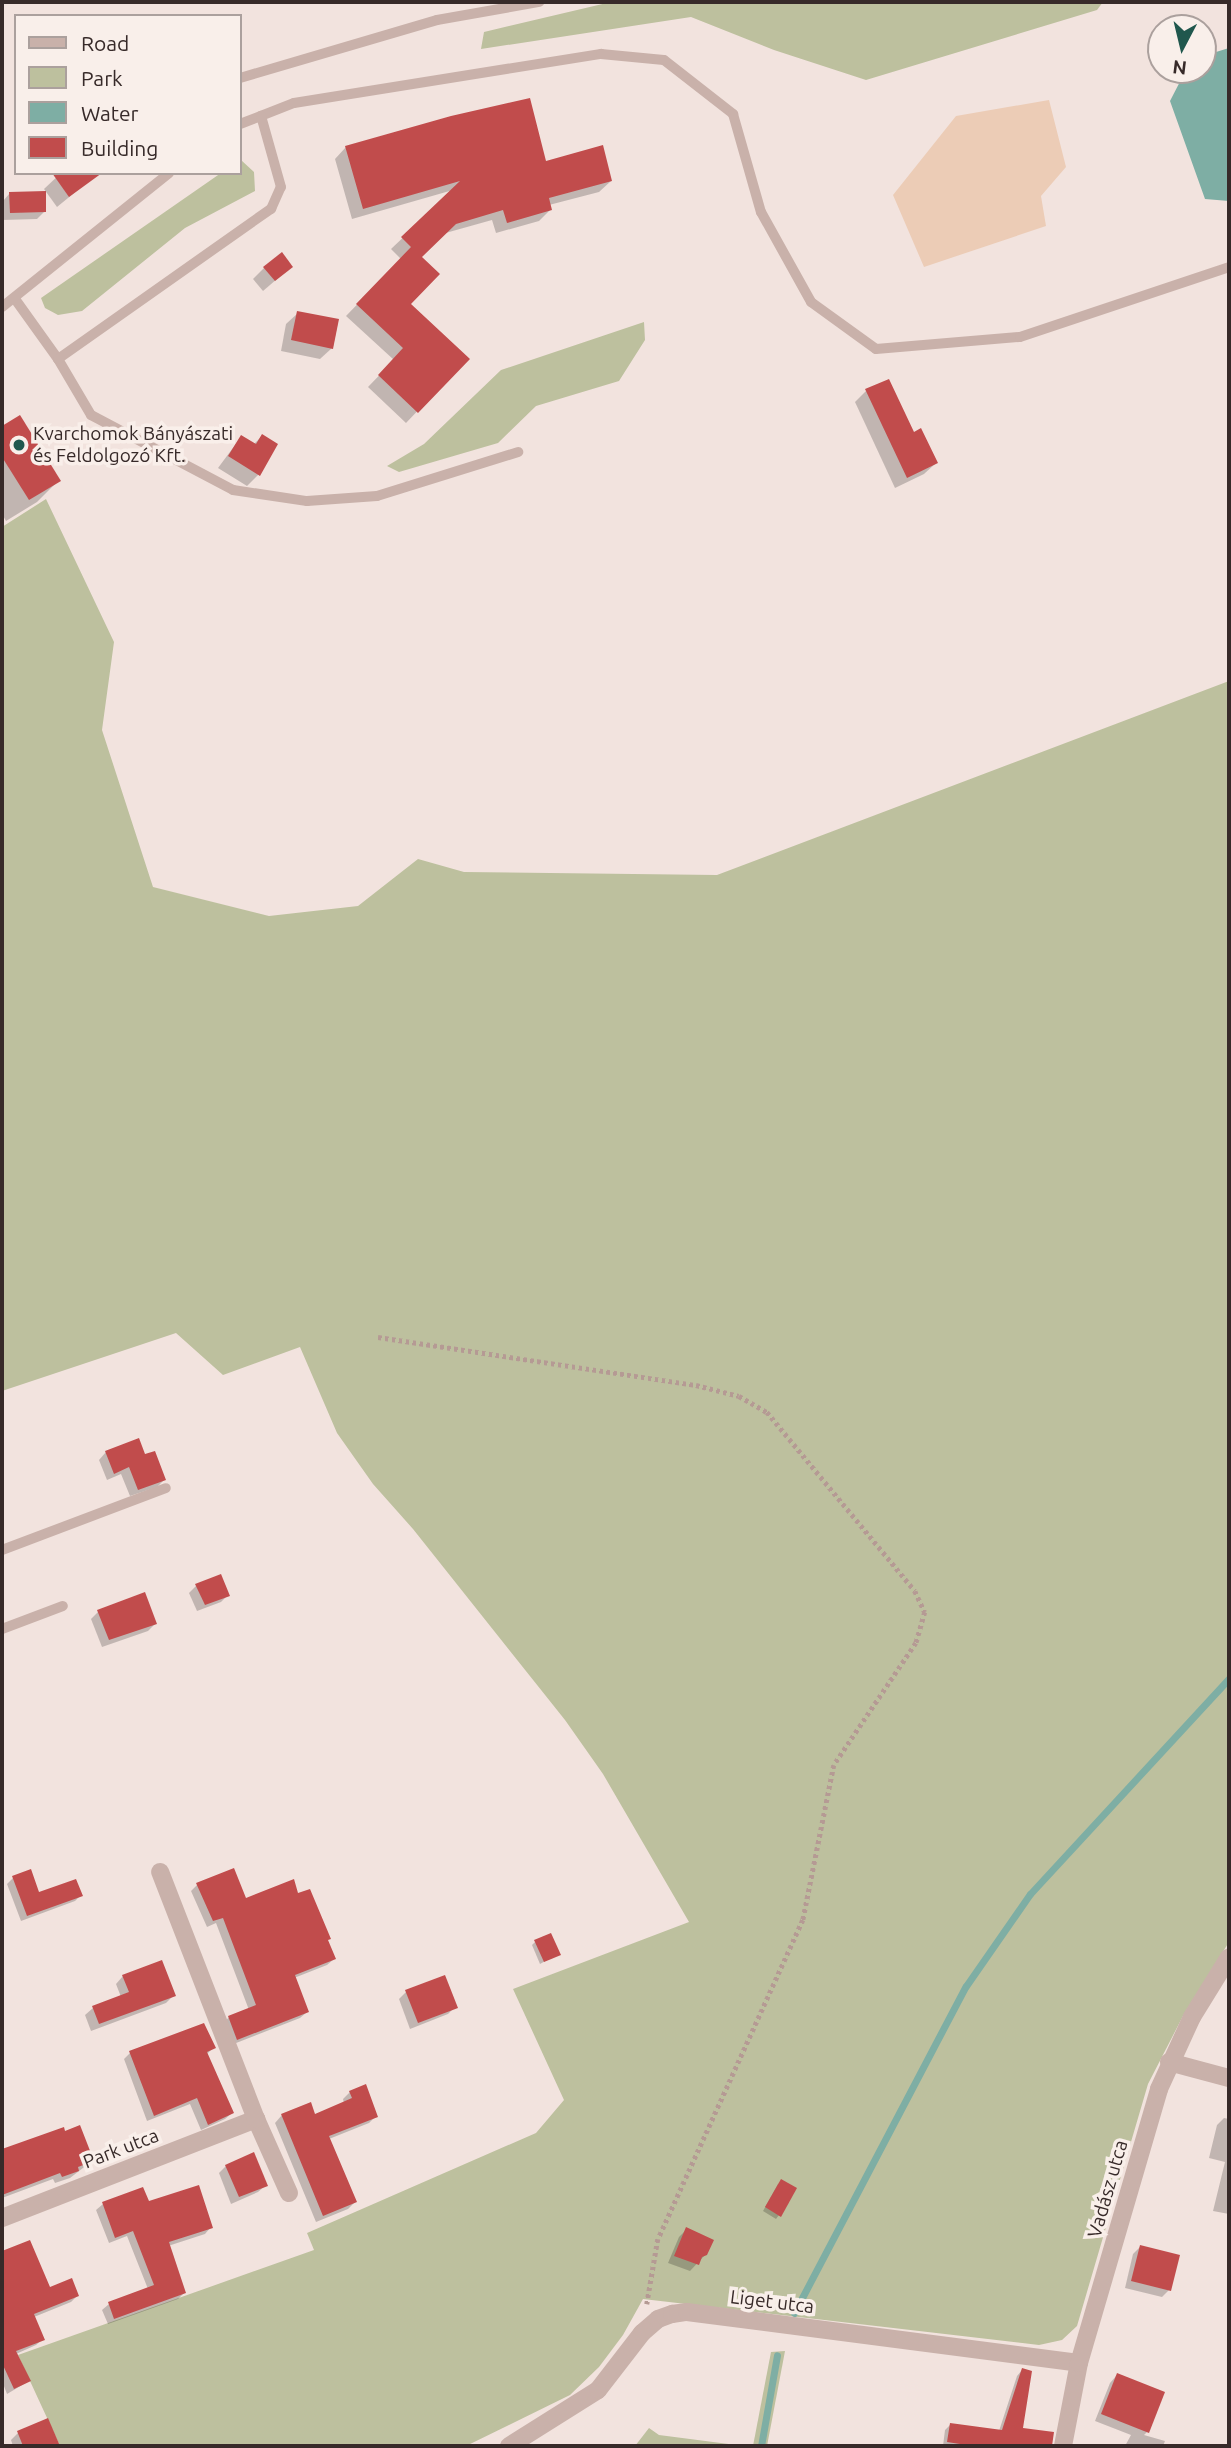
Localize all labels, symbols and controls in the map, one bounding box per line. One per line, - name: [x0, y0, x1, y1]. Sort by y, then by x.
- legend: [14, 14, 242, 175]
- north arrow: [1147, 14, 1217, 84]
- text: Road: [81, 31, 129, 55]
- text: N: [1171, 56, 1188, 80]
- text: Park: [81, 66, 123, 90]
- text: Water: [81, 101, 139, 125]
- text: Building: [81, 136, 158, 160]
- place label: Kvarchomok Bányászati és Feldolgozó Kft.: [33, 423, 233, 467]
- marker: Kvarchomok Bányászati és Feldolgozó Kft.: [11, 437, 27, 453]
- street label: Park utca: [80, 2124, 162, 2174]
- street label: Vadász utca: [1083, 2138, 1133, 2240]
- street label: Liget utca: [729, 2286, 815, 2318]

